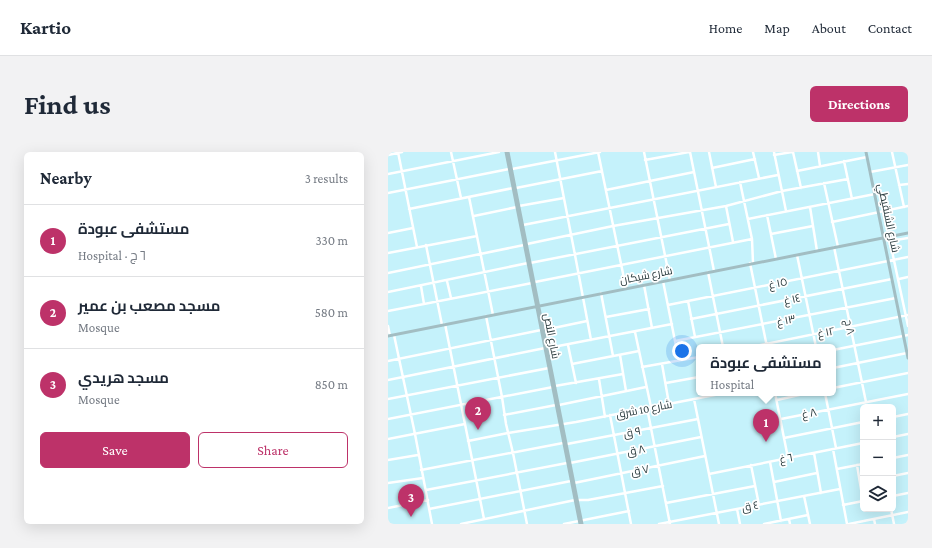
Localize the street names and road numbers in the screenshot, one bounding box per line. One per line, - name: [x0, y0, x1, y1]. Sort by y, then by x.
- street label: شارع الشنقيطي: [873, 182, 902, 254]
- street label: شارع شيكان: [619, 264, 674, 288]
- street label: ١٥ غ: [767, 275, 789, 293]
- street label: ١٤ غ: [783, 291, 802, 309]
- street label: شارع النص: [540, 312, 562, 360]
- street label: ١٣ غ: [776, 312, 797, 330]
- street label: ٨ ج: [841, 318, 857, 336]
- street label: ١٢ غ: [816, 324, 836, 342]
- street label: شارع 10 شرق: [615, 398, 674, 422]
- street label: ٨ غ: [800, 406, 818, 422]
- street label: ٩ ق: [622, 424, 642, 441]
- street label: ٨ ق: [626, 442, 647, 459]
- street label: ٦ غ: [778, 451, 794, 467]
- street label: ٧ ق: [630, 462, 651, 479]
- street label: ٤ ق: [741, 499, 760, 514]

